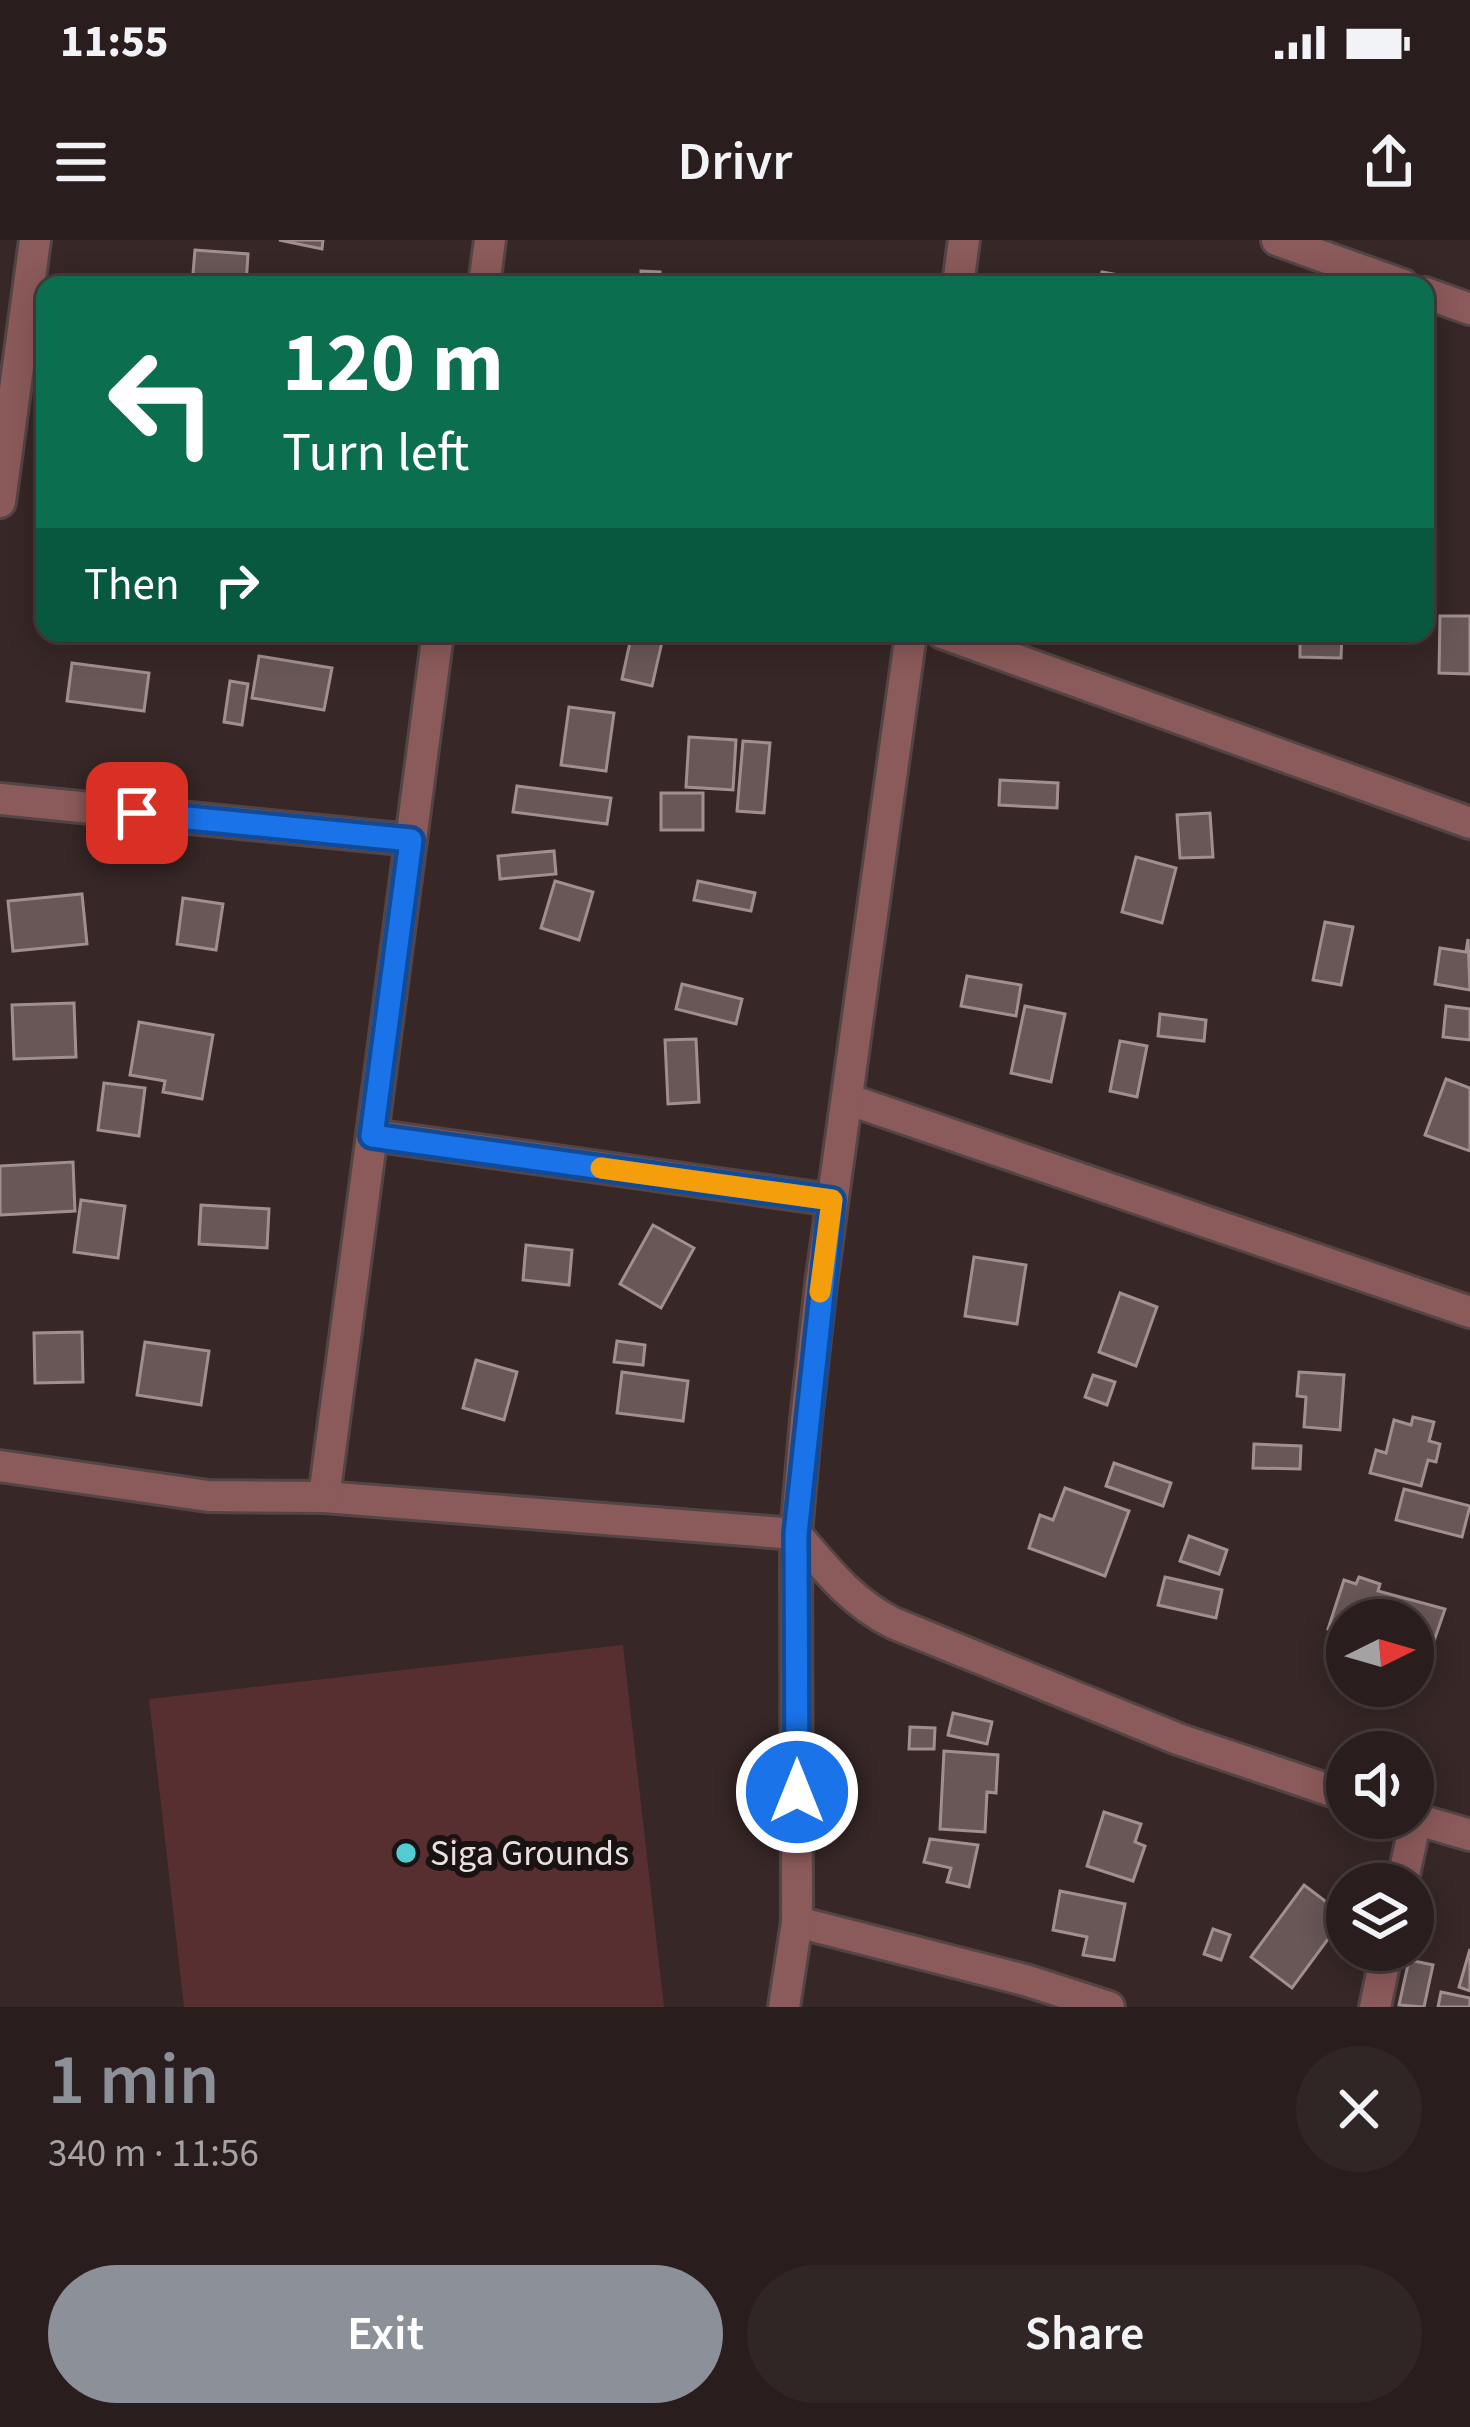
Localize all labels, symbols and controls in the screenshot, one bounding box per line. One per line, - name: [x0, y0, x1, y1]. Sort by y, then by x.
- text: 11:55: [60, 10, 169, 74]
- text: Drivr: [678, 124, 792, 201]
- icon: menu: [48, 129, 114, 195]
- icon: share: [1356, 129, 1422, 195]
- text: 120 m: [282, 304, 504, 424]
- icon: left: [84, 324, 240, 480]
- text: Turn left: [282, 415, 469, 492]
- icon: right: [204, 552, 270, 618]
- text: Then: [84, 553, 180, 617]
- pin: [86, 762, 188, 864]
- icon: arrive: [104, 780, 170, 846]
- north arrow: [1326, 1599, 1434, 1707]
- map controls: [1326, 1599, 1434, 1971]
- position arrow: [734, 1729, 860, 1855]
- button: sound: [1326, 1731, 1434, 1839]
- place label: Siga Grounds: [430, 1828, 629, 1879]
- marker: Siga Grounds: [393, 1840, 419, 1866]
- button: layers: [1326, 1863, 1434, 1971]
- text: 1 min: [48, 2029, 219, 2132]
- button: close: [1296, 2046, 1422, 2172]
- text: 340 m · 11:56: [48, 2126, 259, 2182]
- button: Exit: [48, 2265, 723, 2403]
- button: Share: [747, 2265, 1422, 2403]

